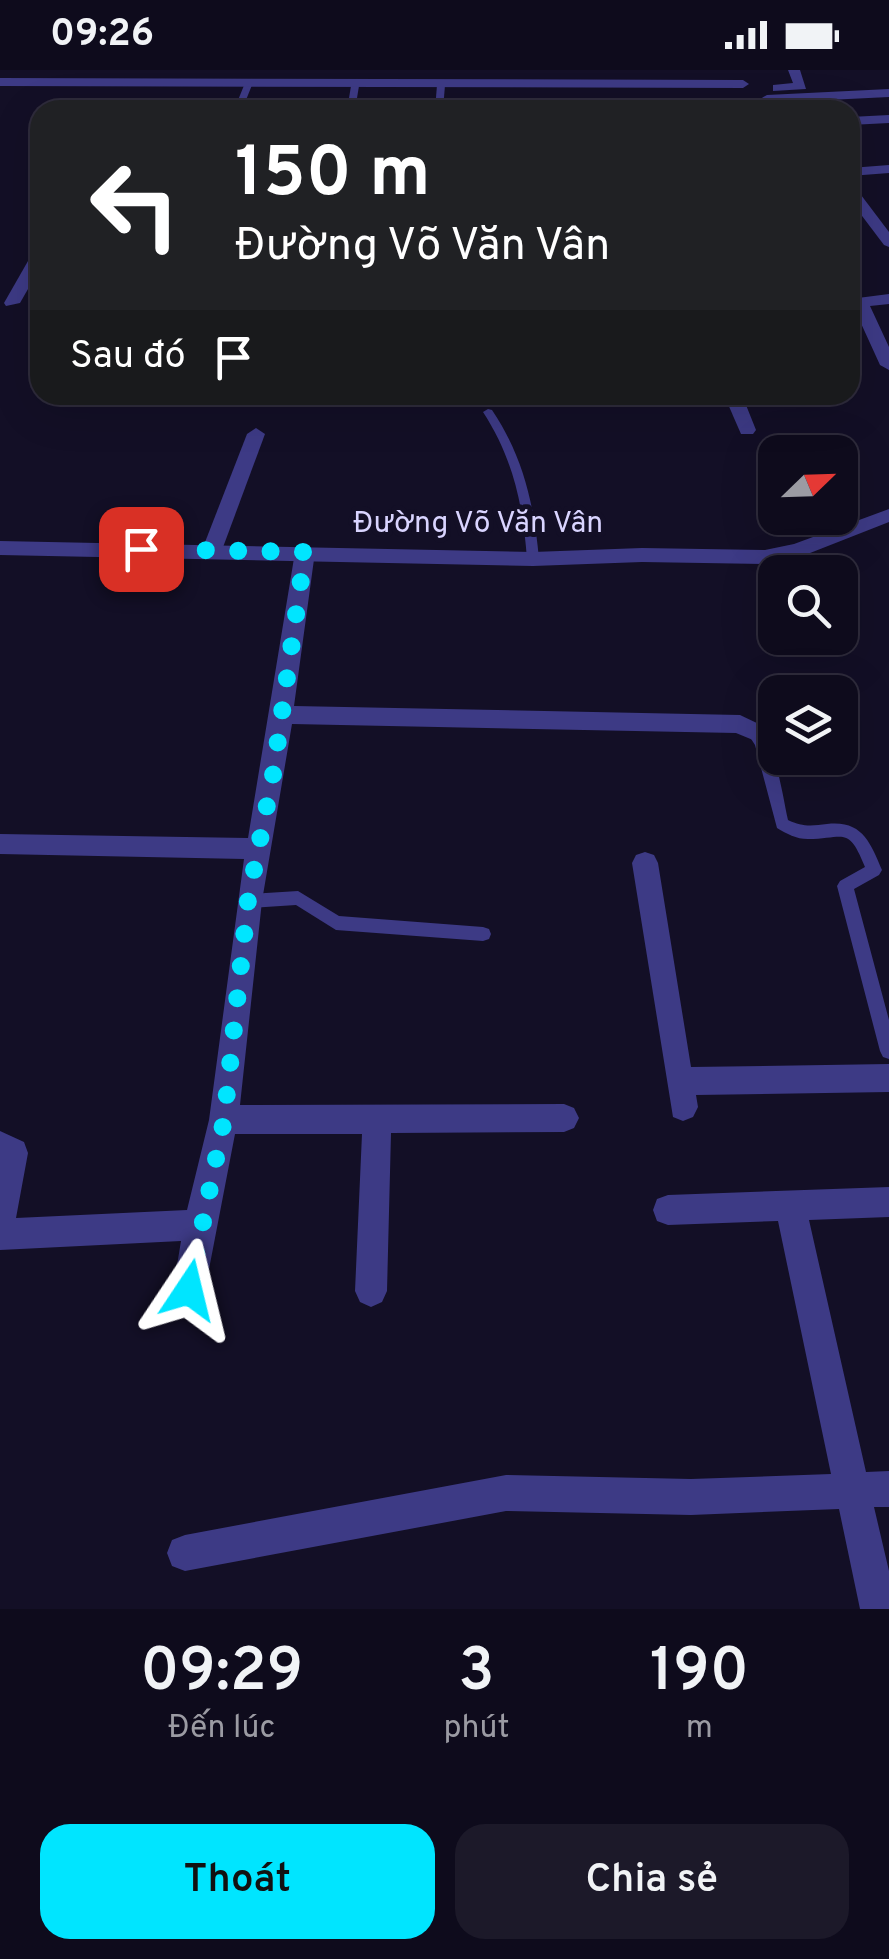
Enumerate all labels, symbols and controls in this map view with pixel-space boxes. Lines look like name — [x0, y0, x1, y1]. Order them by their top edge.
text: 09:26 — [50, 11, 154, 60]
text: 150 m — [235, 132, 430, 221]
icon: left — [70, 140, 200, 270]
text: Đường Võ Văn Vân — [235, 219, 610, 276]
icon: arrive — [206, 330, 261, 385]
text: Sau đó — [70, 333, 186, 382]
north arrow — [758, 435, 858, 535]
map controls — [758, 435, 858, 775]
street label: Đường Võ Văn Vân — [353, 506, 603, 543]
pin — [99, 507, 184, 592]
icon: arrive — [114, 522, 169, 577]
button: search — [758, 555, 858, 655]
button: layers — [758, 675, 858, 775]
position arrow — [137, 1238, 241, 1342]
text: 09:29 — [140, 1636, 303, 1712]
text: 3 — [458, 1636, 495, 1712]
text: 190 — [650, 1636, 749, 1712]
text: Đến lúc — [168, 1709, 275, 1749]
text: phút — [443, 1709, 510, 1749]
text: m — [686, 1709, 713, 1749]
button: Thoát — [40, 1824, 435, 1939]
button: Chia sẻ — [455, 1824, 849, 1939]

